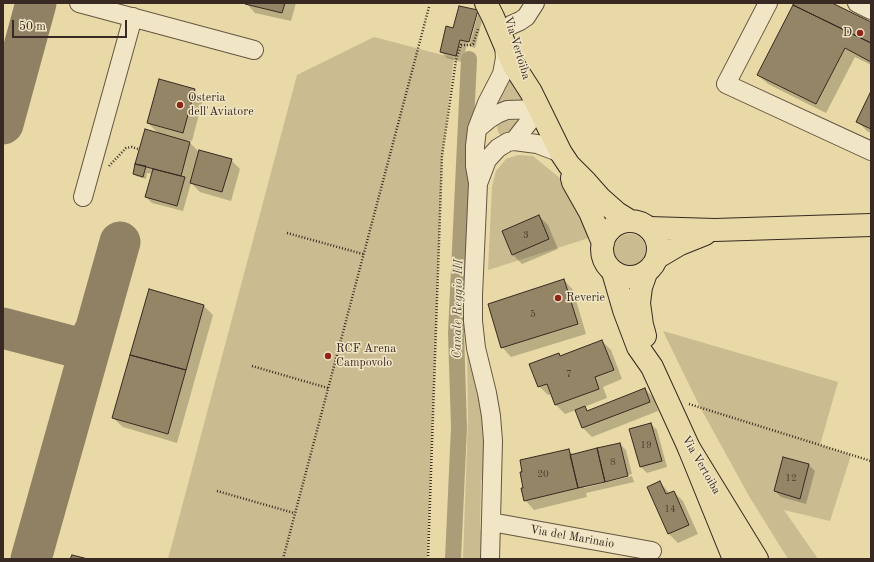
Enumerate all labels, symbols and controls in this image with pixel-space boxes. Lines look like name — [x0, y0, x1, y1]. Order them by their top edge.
scale bar — [14, 12, 129, 38]
street label: Via Vertoiba — [501, 15, 533, 81]
text: 50 m — [19, 21, 46, 33]
place label: D — [843, 26, 852, 40]
marker: D — [855, 28, 865, 38]
place label: Osteria dell'Aviatore — [188, 91, 254, 119]
marker: Osteria dell'Aviatore — [175, 100, 185, 110]
house number: 3 — [523, 229, 529, 241]
water label: Canale Reggio III — [449, 259, 467, 359]
place label: Reverie — [566, 291, 605, 305]
marker: Reverie — [553, 293, 563, 303]
house number: 5 — [530, 308, 536, 320]
place label: RCF Arena Campovolo — [336, 342, 396, 370]
marker: RCF Arena Campovolo — [323, 351, 333, 361]
house number: 7 — [566, 368, 572, 380]
street label: Via Vertoiba — [678, 433, 724, 497]
house number: 19 — [640, 439, 652, 451]
house number: 8 — [610, 456, 616, 468]
house number: 20 — [537, 468, 549, 480]
house number: 12 — [785, 472, 797, 484]
house number: 14 — [664, 503, 676, 515]
street label: Via del Marinaio — [529, 522, 615, 552]

